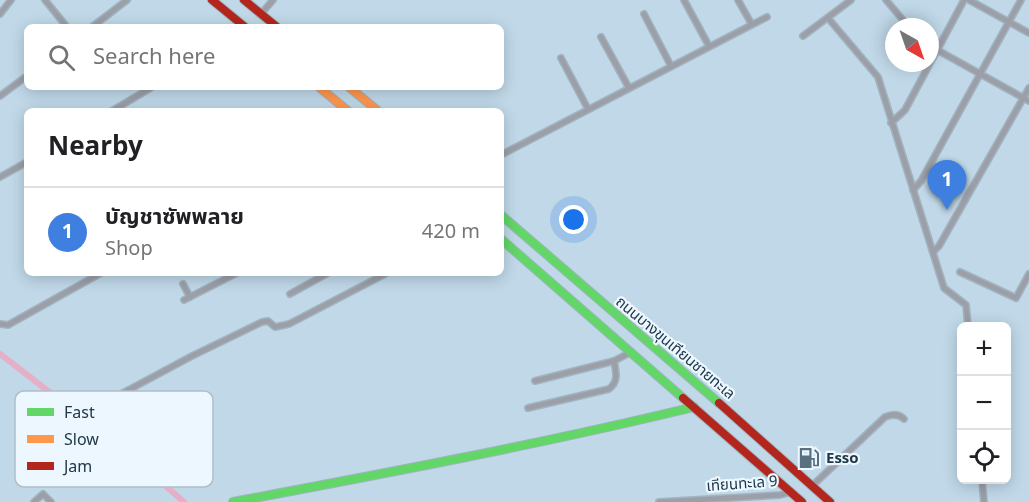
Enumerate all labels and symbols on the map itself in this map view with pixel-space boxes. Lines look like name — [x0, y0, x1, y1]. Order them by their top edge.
north arrow — [885, 18, 939, 72]
pin: 1 — [928, 160, 966, 210]
your location — [559, 205, 588, 234]
street label: ถนนบางขุนเทียนชายทะเล — [610, 291, 740, 405]
legend — [15, 391, 213, 487]
text: Fast — [64, 401, 95, 425]
text: Slow — [64, 428, 99, 452]
fuel station icon: Esso — [797, 446, 821, 470]
place label: Esso — [826, 447, 859, 470]
text: Jam — [62, 455, 92, 479]
street label: เทียนทะเล 9 — [706, 470, 778, 498]

